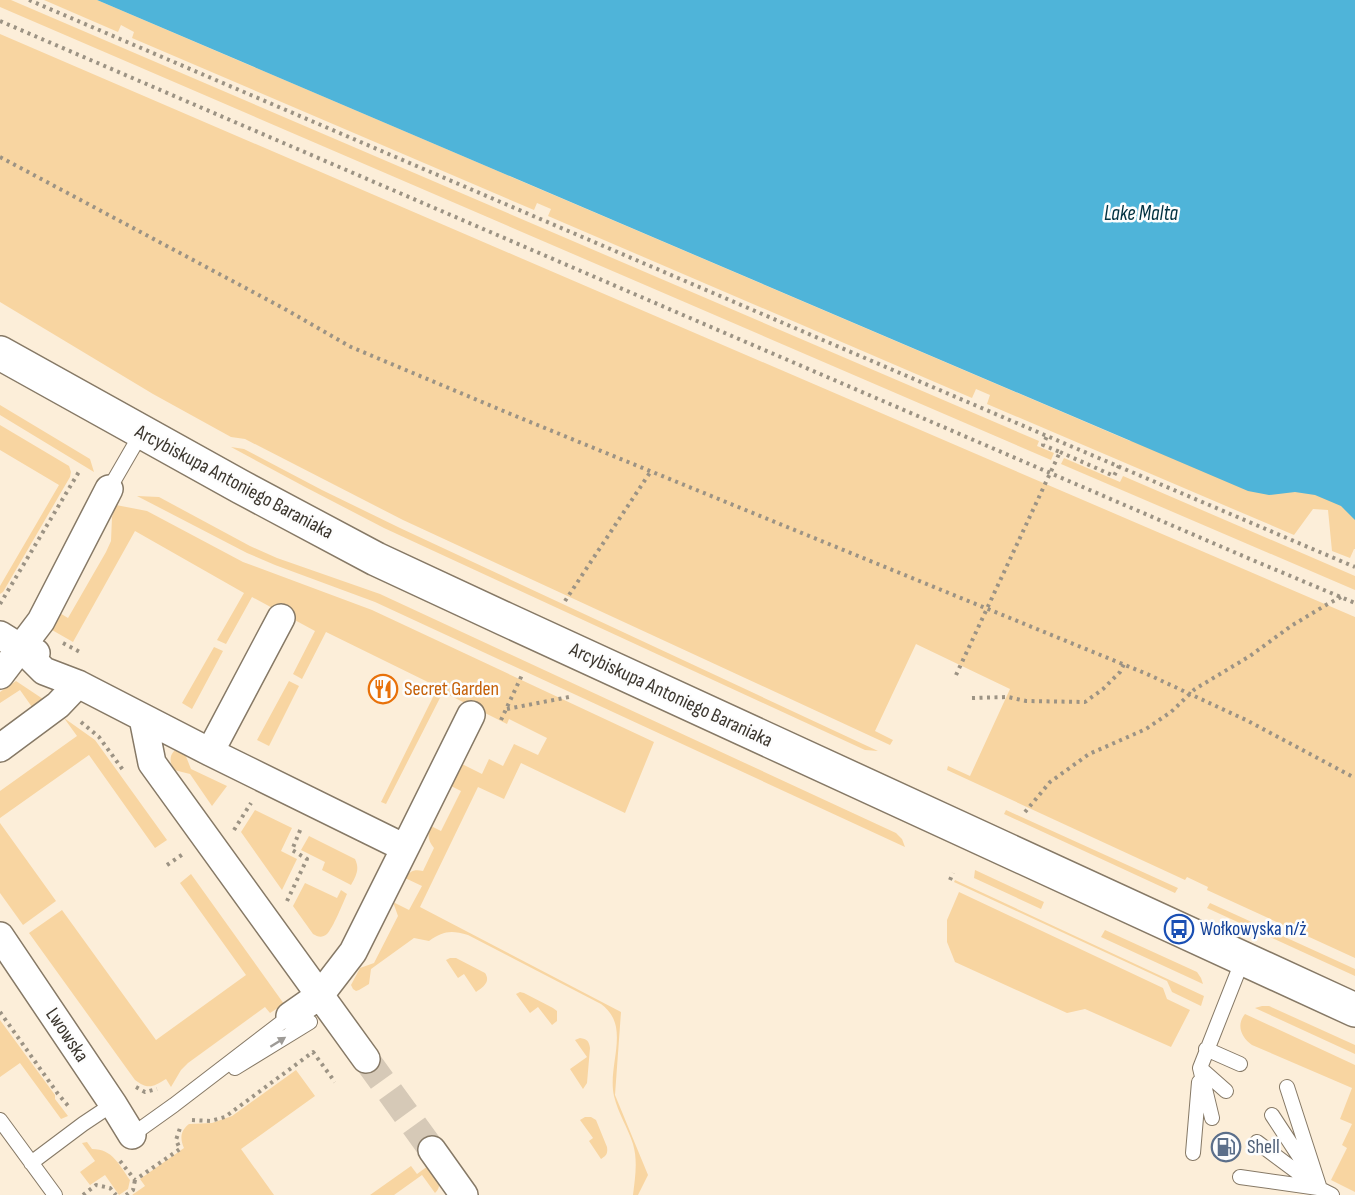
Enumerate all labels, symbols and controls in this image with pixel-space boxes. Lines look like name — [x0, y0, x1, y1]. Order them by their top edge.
water label: Lake Malta — [1104, 201, 1179, 226]
street label: Arcybiskupa Antoniego Baraniaka — [130, 419, 337, 544]
street label: Arcybiskupa Antoniego Baraniaka — [565, 637, 776, 753]
restaurant icon: Secret Garden — [367, 673, 399, 705]
place label: Secret Garden — [404, 677, 499, 701]
bus stop icon: Wołkowyska n/ż — [1163, 913, 1195, 945]
place label: Wołkowyska n/ż — [1200, 917, 1306, 941]
street label: Lwowska — [40, 1003, 94, 1067]
one-way arrow — [270, 1036, 286, 1047]
fuel station icon: Shell — [1210, 1131, 1242, 1163]
place label: Shell — [1247, 1135, 1280, 1159]

